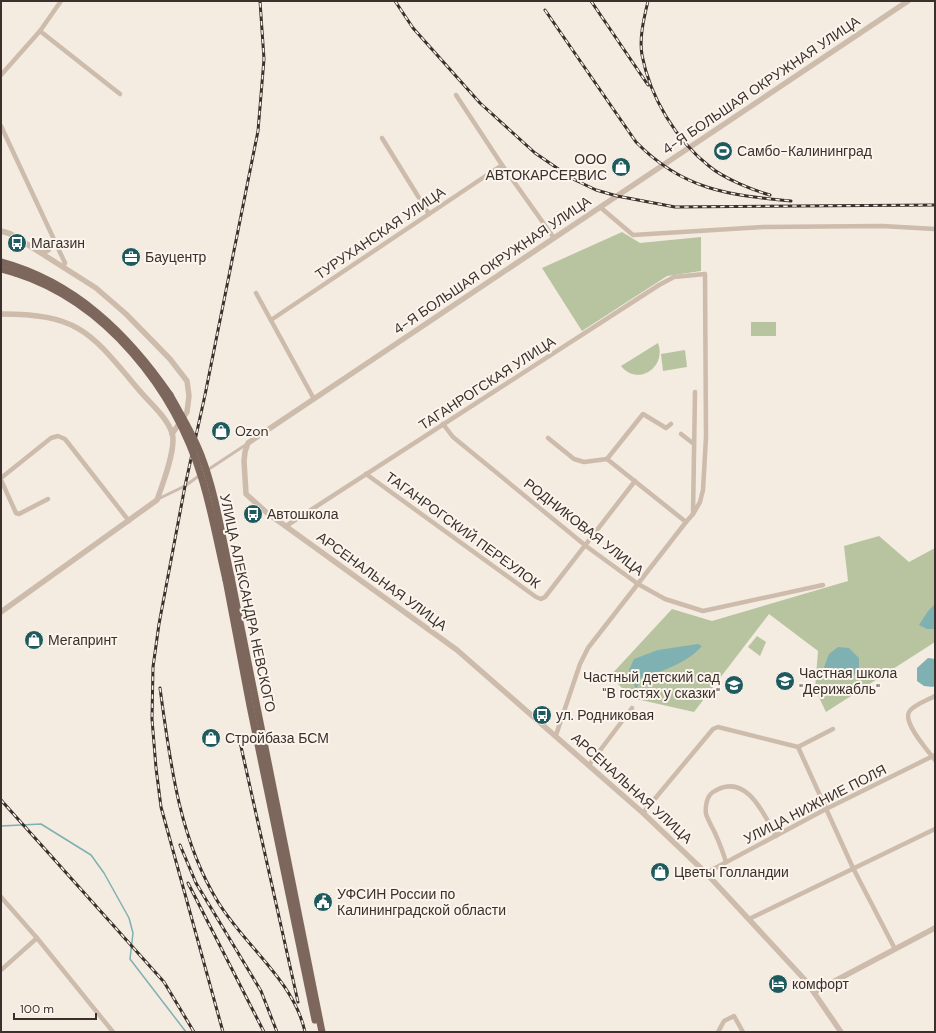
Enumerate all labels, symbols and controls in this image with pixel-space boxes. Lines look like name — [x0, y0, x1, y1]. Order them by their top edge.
street label: 4-Я БОЛЬШАЯ ОКРУЖНАЯ УЛИЦА — [659, 12, 864, 158]
sports icon: Самбо-Калининград — [712, 140, 734, 162]
place label: Самбо-Калининград — [737, 142, 872, 160]
place label: ООО АВТОКАРСЕРВИС — [485, 150, 607, 184]
shop icon: ООО АВТОКАРСЕРВИС — [610, 156, 632, 178]
street label: ТУРУХАНСКАЯ УЛИЦА — [312, 182, 449, 283]
street label: 4-Я БОЛЬШАЯ ОКРУЖНАЯ УЛИЦА — [390, 192, 595, 338]
bus stop icon: Магазин — [6, 232, 28, 254]
place label: Магазин — [31, 234, 85, 252]
office icon: Бауцентр — [120, 246, 142, 268]
place label: Бауцентр — [145, 248, 207, 266]
street label: ТАГАНРОГСКАЯ УЛИЦА — [415, 332, 559, 434]
shop icon: Ozon — [210, 420, 232, 442]
place label: Ozon — [235, 422, 269, 440]
street label: ТАГАНРОГСКИЙ ПЕРЕУЛОК — [382, 468, 545, 593]
street label: РОДНИКОВАЯ УЛИЦА — [520, 474, 648, 580]
street label: УЛИЦА АЛЕКСАНДРА НЕВСКОГО — [216, 492, 280, 714]
bus stop icon: Автошкола — [242, 503, 264, 525]
place label: Автошкола — [267, 505, 339, 523]
street label: АРСЕНАЛЬНАЯ УЛИЦА — [313, 528, 451, 635]
shop icon: Мегапринт — [23, 629, 45, 651]
place label: Мегапринт — [48, 631, 118, 649]
place label: Частная школа "Дерижабль" — [799, 664, 898, 698]
place label: Частный детский сад "В гостях у сказки" — [583, 668, 720, 702]
school or university icon: Частная школа "Дерижабль" — [774, 670, 796, 692]
school or university icon: Частный детский сад "В гостях у сказки" — [723, 674, 745, 696]
bus stop icon: ул. Родниковая — [531, 704, 553, 726]
place label: ул. Родниковая — [556, 706, 654, 724]
shop icon: Стройбаза БСМ — [200, 727, 222, 749]
place label: Стройбаза БСМ — [225, 729, 329, 747]
street label: АРСЕНАЛЬНАЯ УЛИЦА — [568, 729, 697, 848]
street label: УЛИЦА НИЖНИЕ ПОЛЯ — [741, 760, 889, 848]
shop icon: Цветы Голландии — [649, 861, 671, 883]
place label: Цветы Голландии — [674, 863, 789, 881]
place label: УФСИН России по Калининградской области — [337, 885, 506, 919]
public building icon: УФСИН России по Калининградской области — [312, 891, 334, 913]
hotel icon: комфорт — [767, 973, 789, 995]
place label: комфорт — [792, 975, 849, 993]
scale bar — [14, 995, 96, 1021]
text: 100 m — [20, 1001, 54, 1017]

